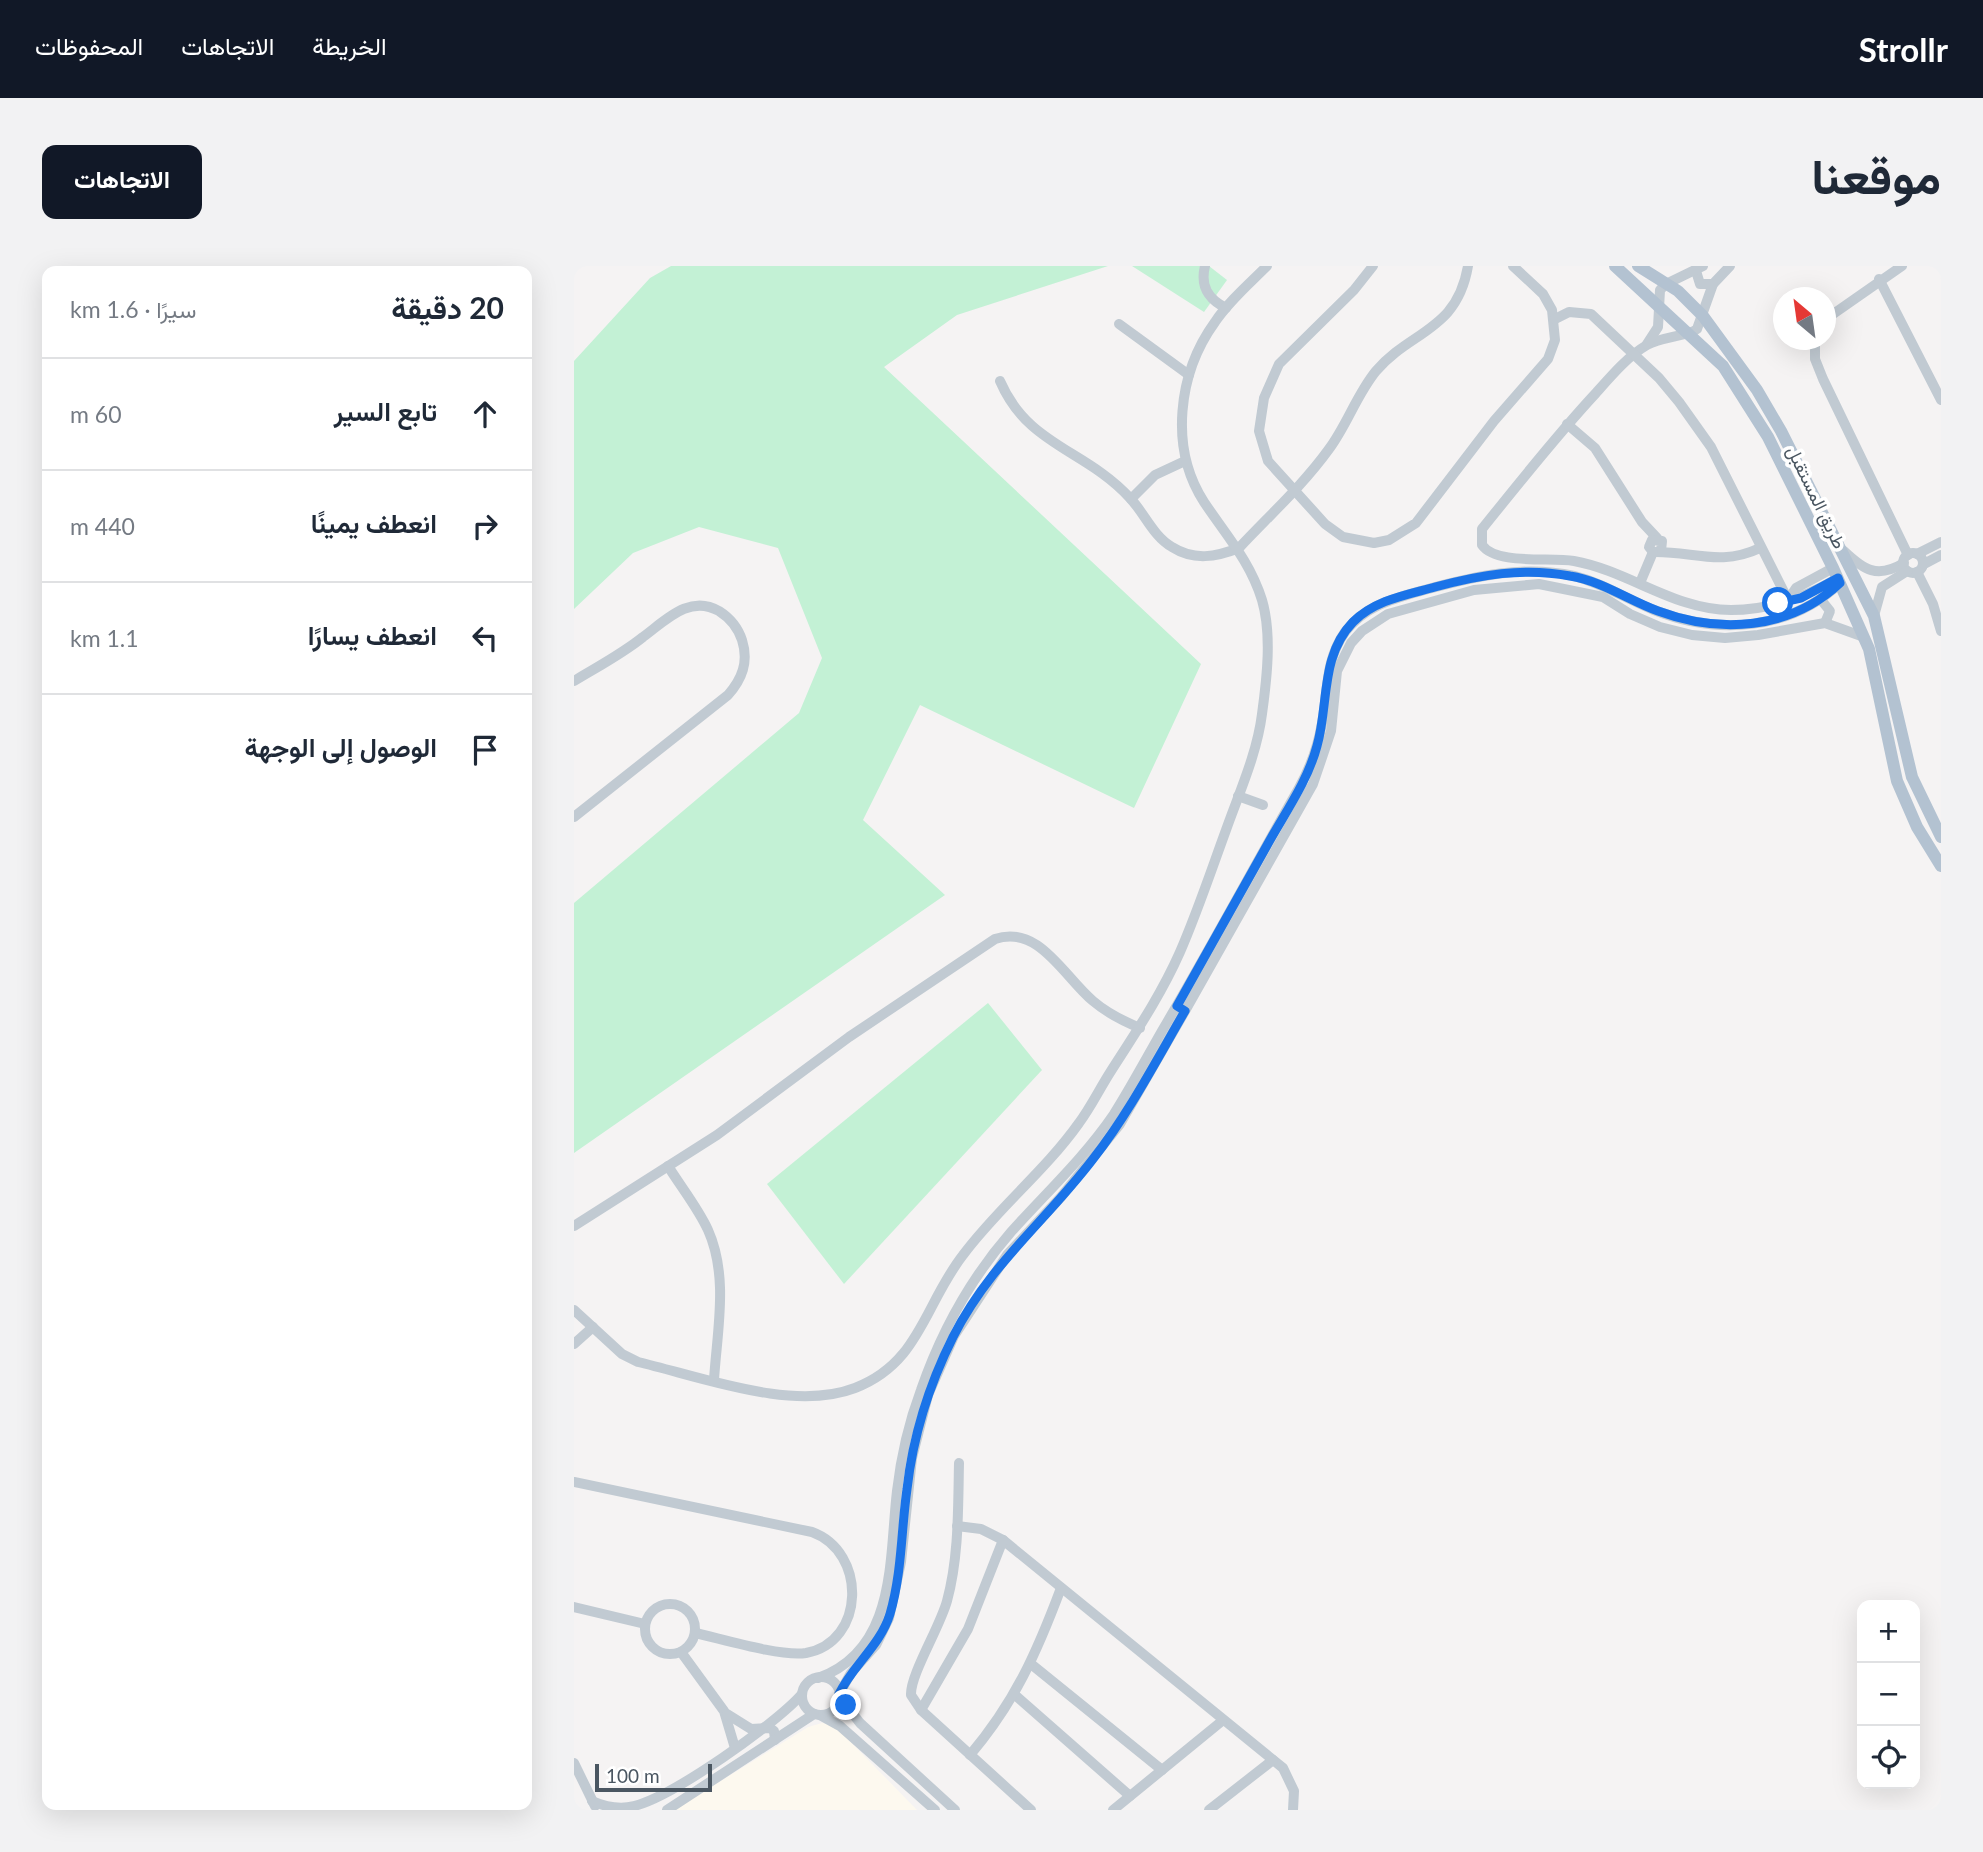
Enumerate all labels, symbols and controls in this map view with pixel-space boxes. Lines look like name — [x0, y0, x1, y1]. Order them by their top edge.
text: Strollr — [1859, 29, 1948, 69]
text: المحفوظات — [35, 31, 143, 60]
text: الاتجاهات — [181, 31, 274, 60]
text: الخريطة — [312, 31, 387, 60]
button: الاتجاهات — [42, 145, 202, 219]
text: موقعنا — [1811, 146, 1941, 204]
north arrow — [1773, 287, 1836, 350]
text: 20 دقيقة — [391, 289, 504, 325]
text: سيرًا · 1.6 km — [70, 295, 196, 323]
text: تابع السير — [334, 395, 437, 427]
icon: ahead — [466, 395, 504, 433]
text: 60 m — [70, 400, 122, 428]
street label: طريق المستقبل — [1782, 442, 1851, 553]
text: انعطف يمينًا — [311, 507, 437, 539]
icon: right — [466, 507, 504, 545]
text: 440 m — [70, 512, 135, 540]
route start — [1762, 587, 1793, 618]
text: انعطف يسارًا — [308, 619, 437, 651]
icon: left — [466, 619, 504, 657]
text: 1.1 km — [70, 624, 139, 652]
text: الوصول إلى الوجهة — [245, 731, 437, 763]
icon: arrive — [466, 731, 504, 769]
map controls — [1857, 1600, 1920, 1789]
button: + — [1857, 1600, 1920, 1663]
button: − — [1857, 1663, 1920, 1726]
route end — [830, 1689, 861, 1720]
button: locate — [1857, 1726, 1920, 1789]
scale bar — [595, 1761, 712, 1793]
text: 100 m — [606, 1764, 660, 1787]

